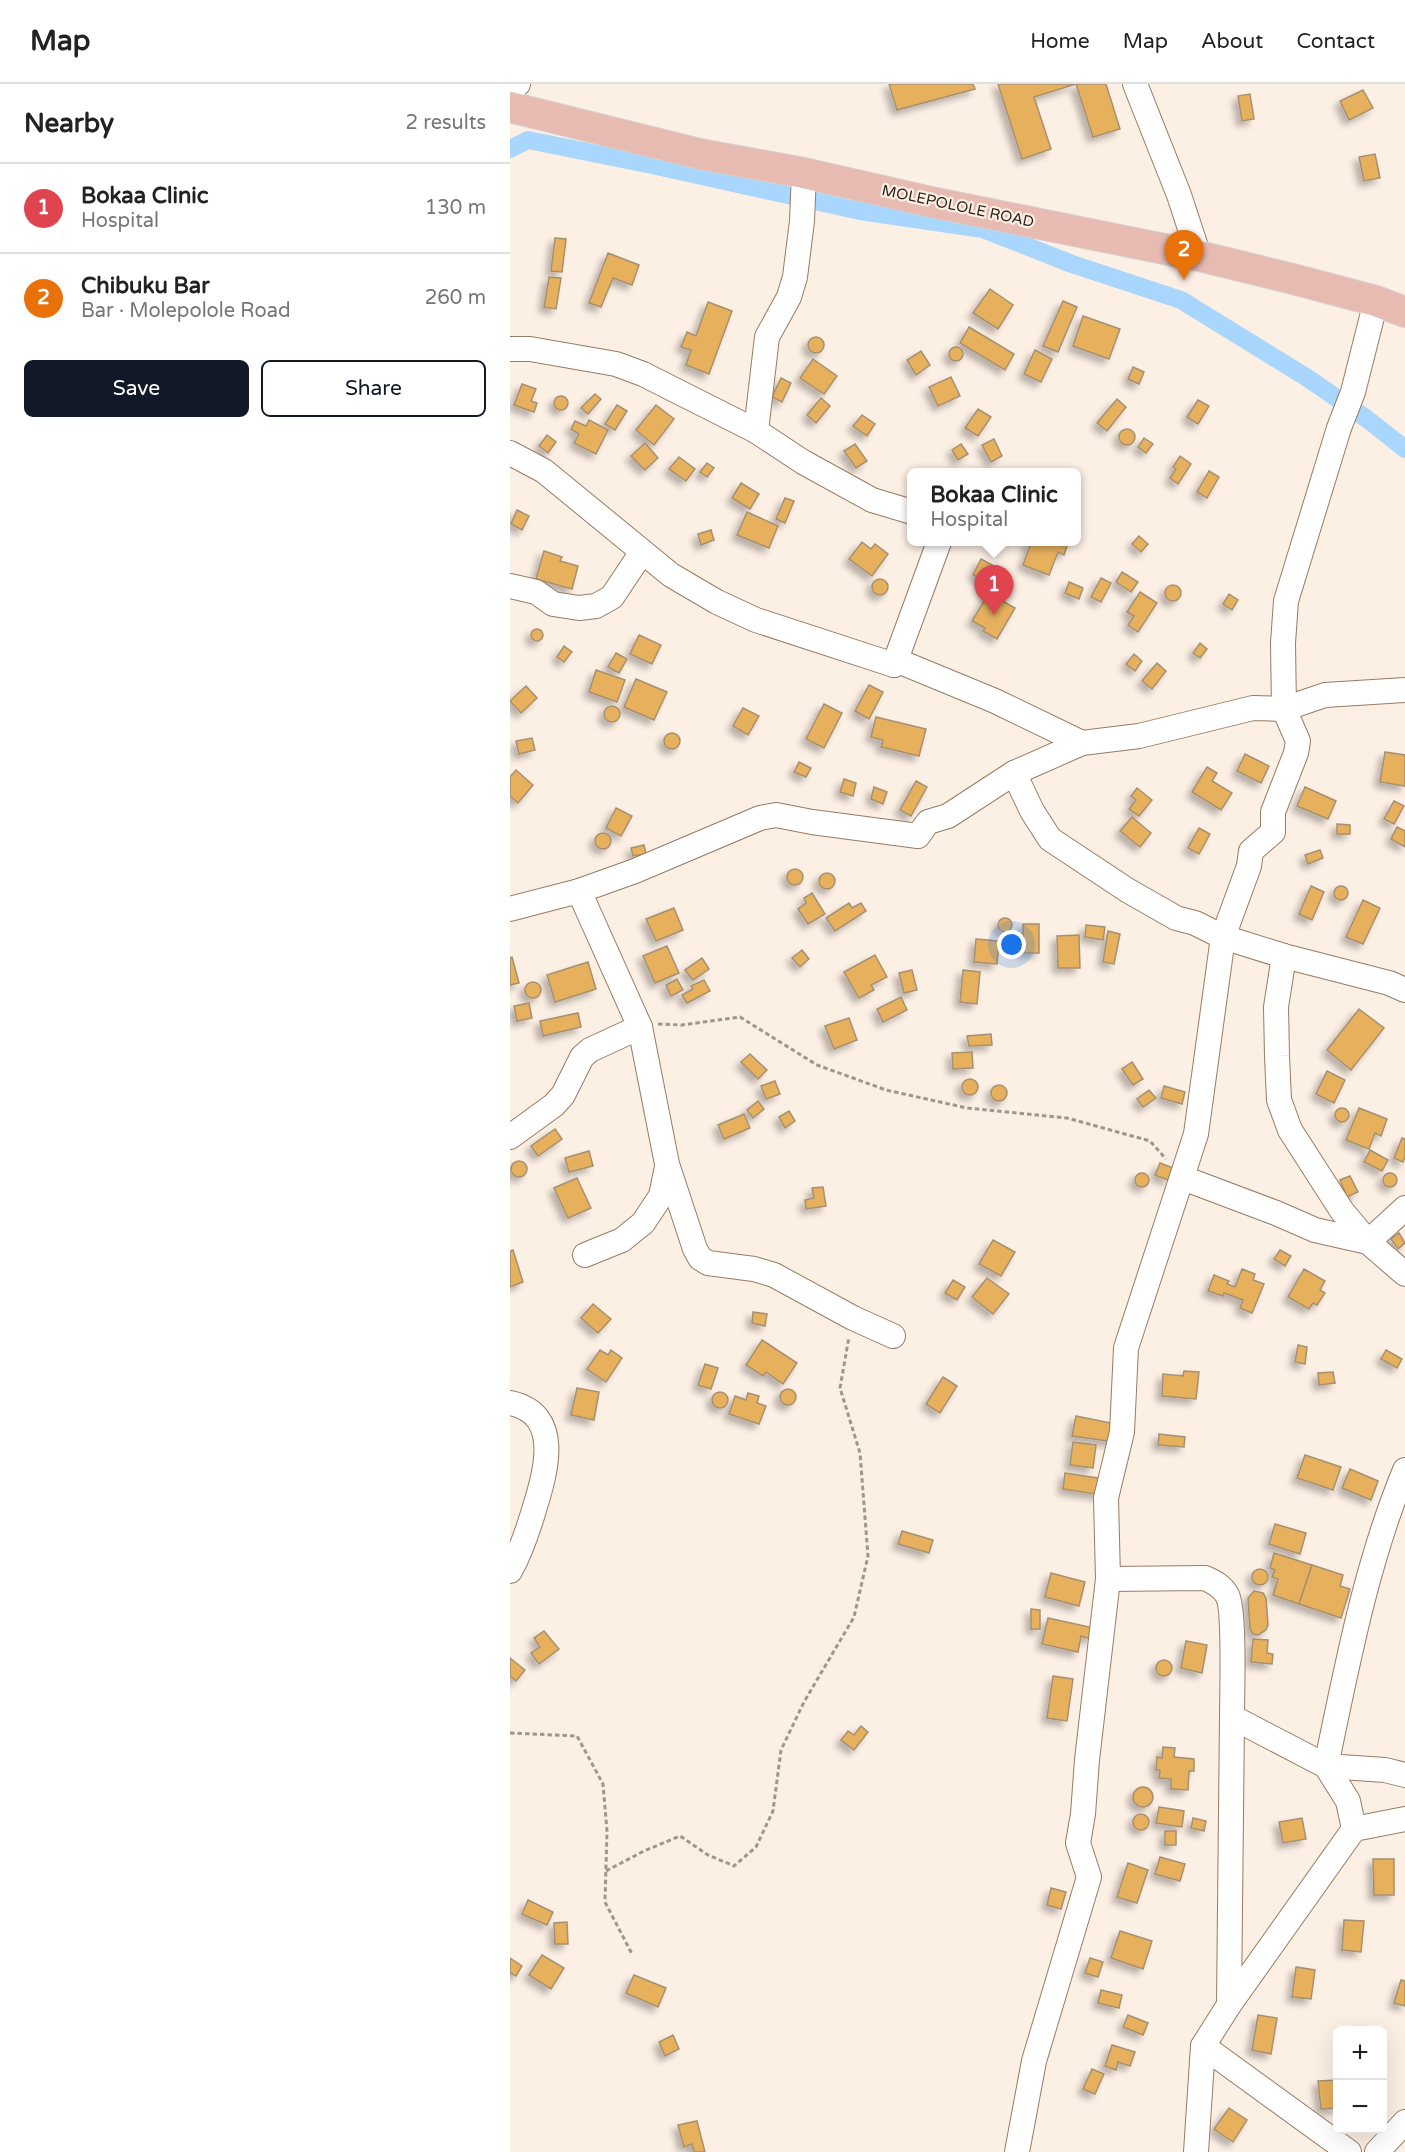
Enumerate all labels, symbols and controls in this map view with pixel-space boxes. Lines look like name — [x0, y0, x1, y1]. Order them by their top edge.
text: Map — [30, 24, 90, 58]
text: Home — [1030, 29, 1090, 54]
text: Map — [1123, 29, 1168, 54]
text: About — [1201, 29, 1263, 54]
text: Contact — [1296, 29, 1375, 54]
text: Nearby — [24, 108, 114, 139]
text: 2 results — [406, 111, 486, 135]
street label: MOLEPOLOLE ROAD — [880, 181, 1036, 231]
text: Bokaa Clinic — [81, 183, 209, 209]
text: 1 — [37, 196, 50, 220]
text: 130 m — [425, 196, 486, 220]
text: Hospital — [81, 209, 159, 233]
pin: 2 — [1164, 230, 1204, 280]
text: Chibuku Bar — [81, 273, 210, 299]
text: 2 — [37, 286, 50, 310]
text: 260 m — [425, 286, 486, 310]
text: Bar · Molepolole Road — [81, 299, 291, 323]
button: Save — [24, 360, 249, 417]
button: Share — [261, 360, 486, 417]
popup — [907, 468, 1081, 546]
text: Bokaa Clinic — [930, 482, 1058, 508]
text: Hospital — [930, 508, 1008, 532]
pin: 1 — [974, 566, 1014, 615]
your location — [997, 930, 1026, 959]
map controls — [1333, 2026, 1387, 2134]
button: + — [1333, 2026, 1387, 2080]
button: − — [1333, 2080, 1387, 2134]

